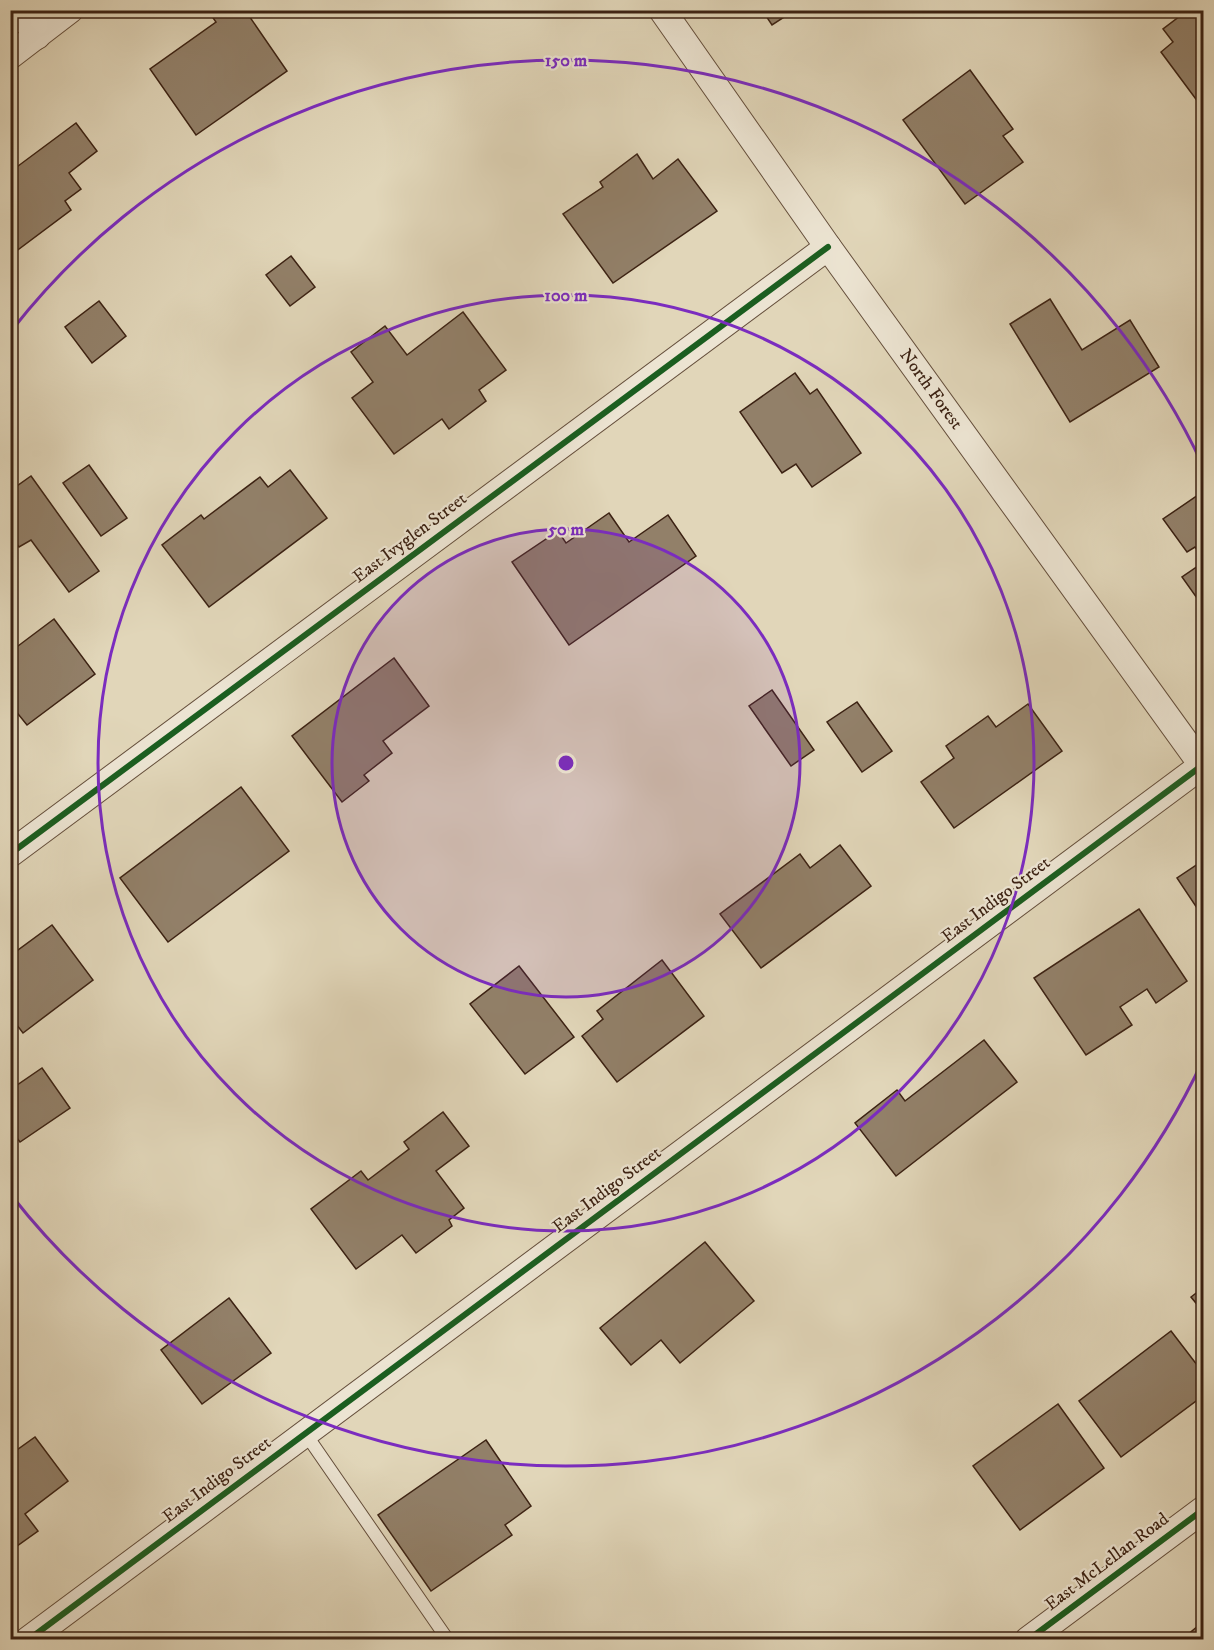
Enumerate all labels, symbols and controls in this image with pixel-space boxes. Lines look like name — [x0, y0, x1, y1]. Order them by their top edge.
text: 150 m — [545, 50, 588, 72]
text: 100 m — [544, 285, 588, 307]
street label: North Forest — [894, 345, 967, 434]
street label: East Ivyglen Street — [349, 488, 472, 588]
text: 50 m — [547, 519, 584, 541]
centre of rings — [556, 753, 576, 773]
street label: East Indigo Street — [937, 852, 1055, 948]
street label: East Indigo Street — [548, 1142, 666, 1238]
street label: East Indigo Street — [158, 1432, 276, 1528]
street label: East McLellan Road — [1041, 1508, 1173, 1616]

